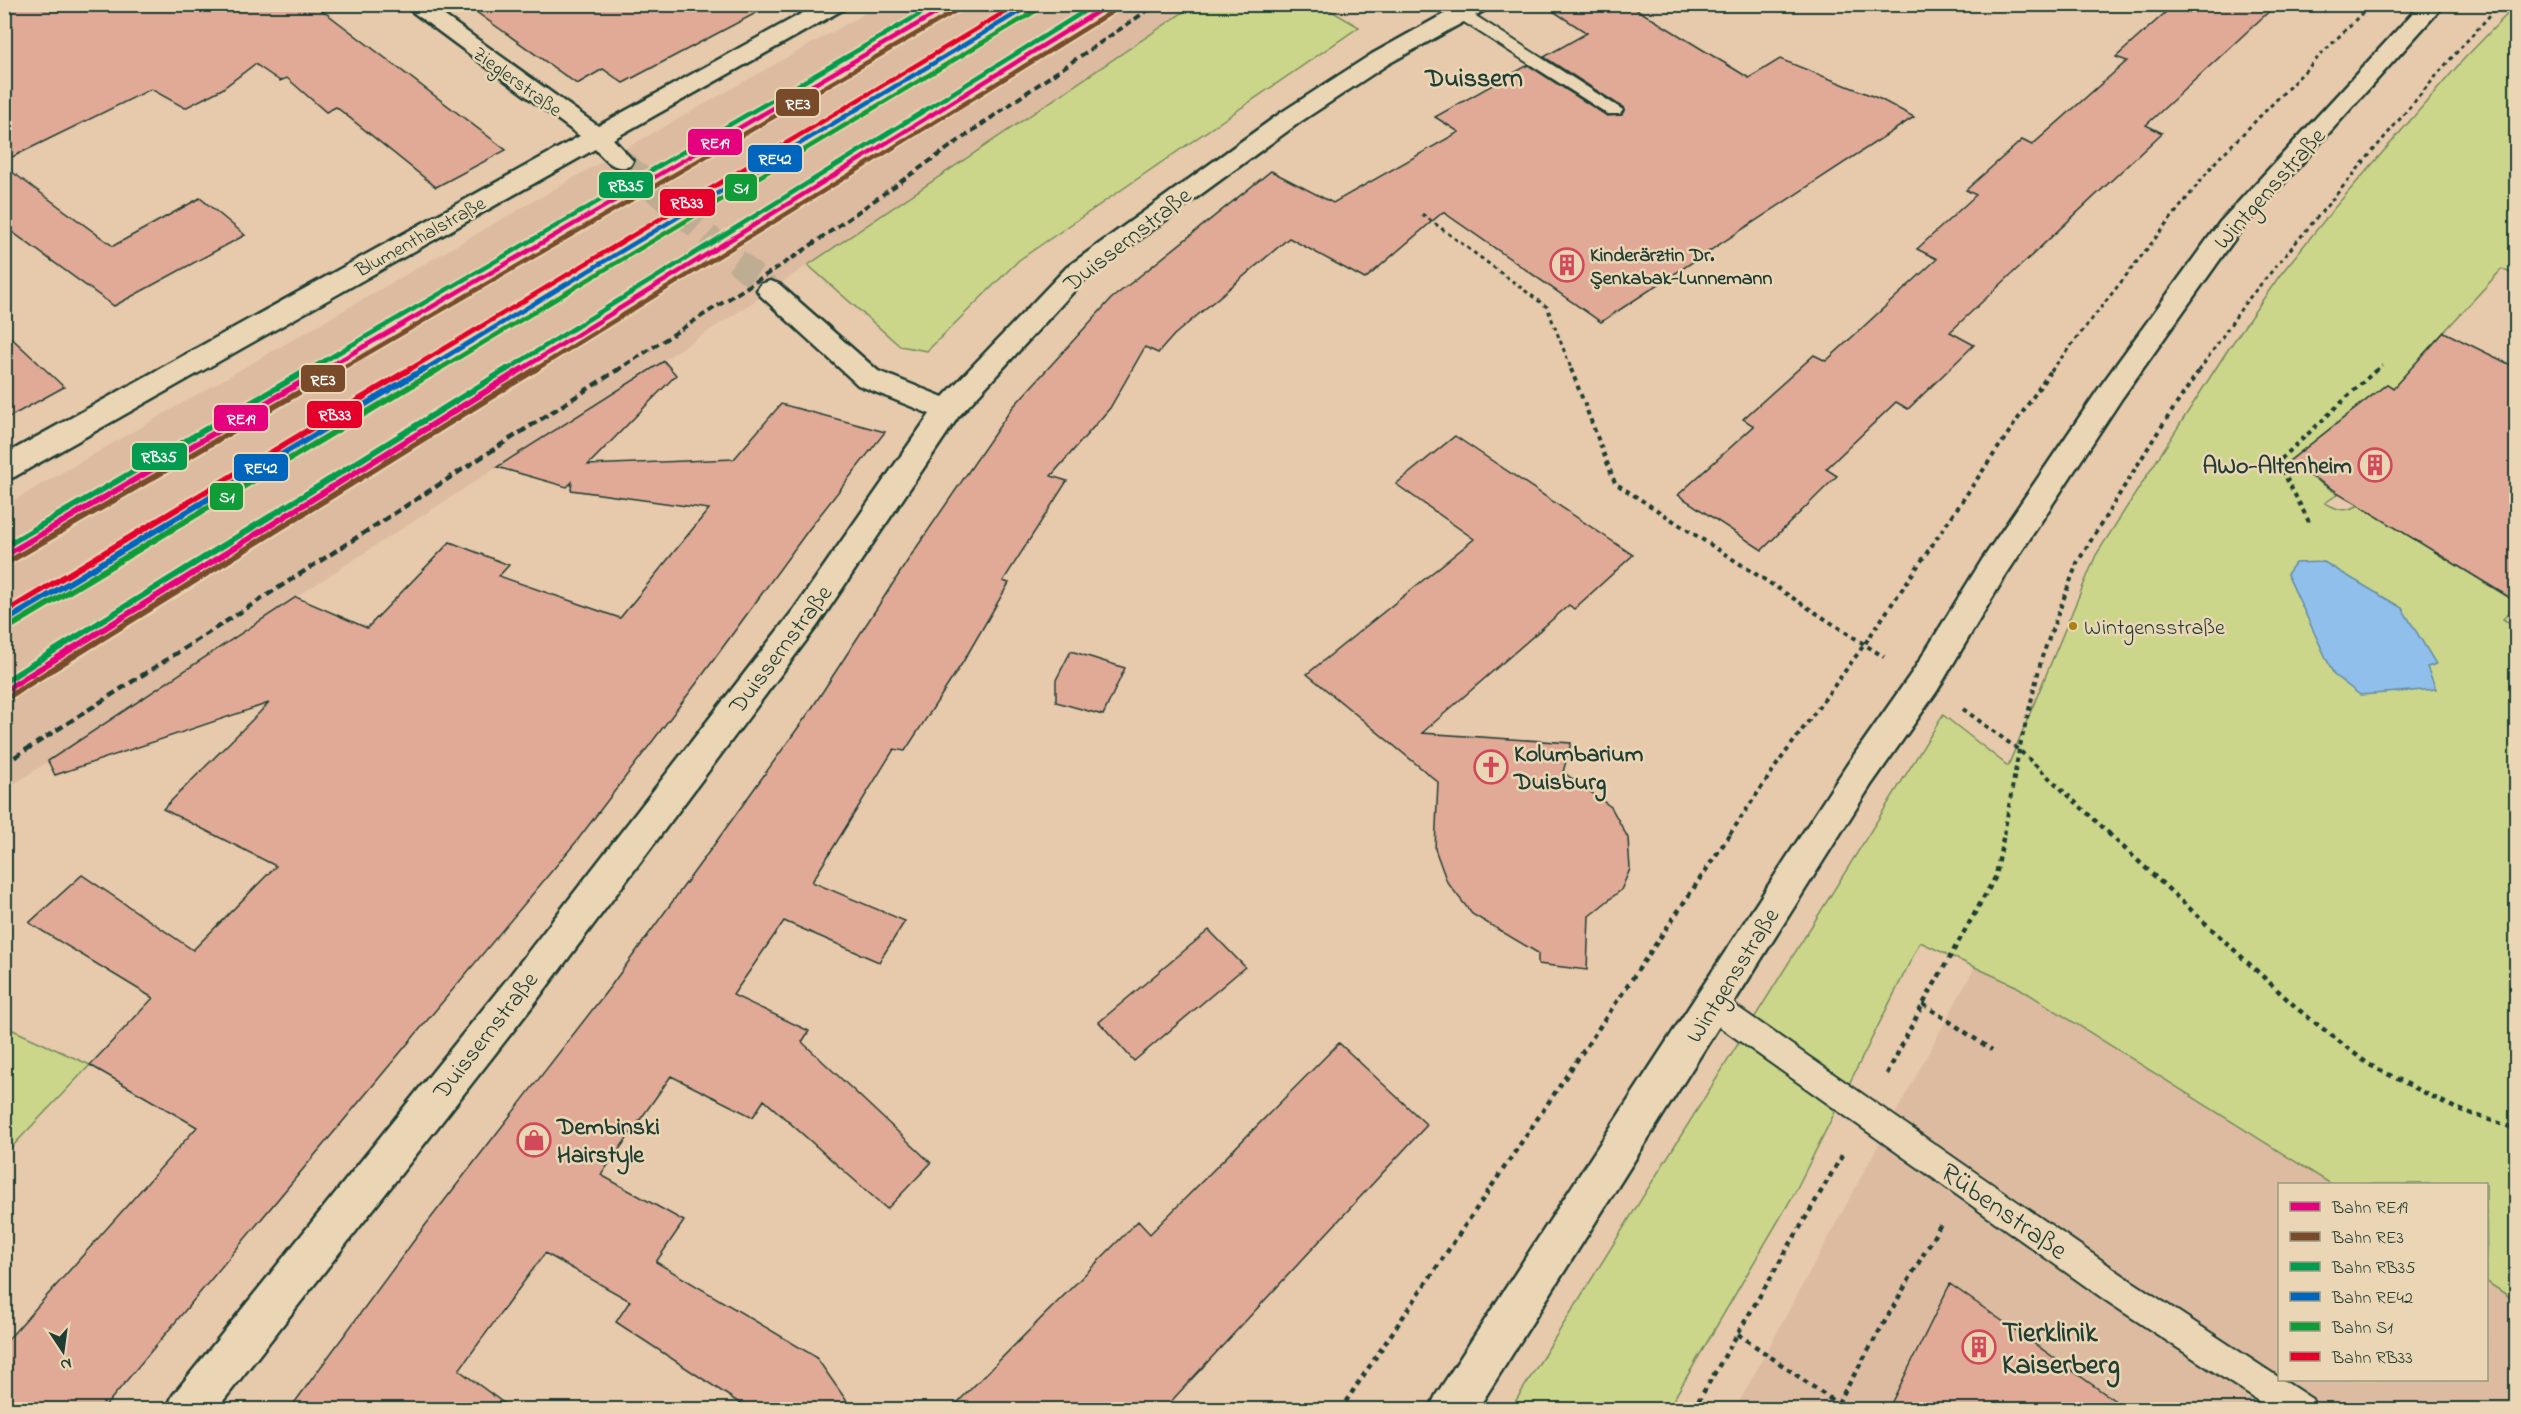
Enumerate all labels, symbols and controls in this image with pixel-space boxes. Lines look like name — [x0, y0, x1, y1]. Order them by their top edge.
street label: Zieglerstraße — [465, 41, 567, 126]
district label: Duissern — [1424, 61, 1523, 99]
line badge: RE3 — [775, 88, 820, 117]
text: RE3 — [784, 93, 811, 117]
street label: Wintgensstraße — [2206, 121, 2335, 258]
line badge: RE19 — [687, 128, 743, 156]
text: RE19 — [700, 132, 729, 156]
line badge: RE42 — [747, 144, 803, 173]
text: RE42 — [757, 148, 792, 172]
line badge: RB35 — [598, 171, 654, 199]
line badge: S1 — [724, 173, 758, 202]
text: RB35 — [607, 175, 645, 199]
text: S1 — [733, 177, 750, 201]
street label: Duissernstraße — [1056, 180, 1200, 303]
line badge: RB33 — [659, 188, 716, 217]
street label: Blumenthalstraße — [350, 190, 492, 287]
text: RB33 — [670, 192, 704, 216]
place label: Kinderärztin Dr. Şenkabak-Lunnemann — [1590, 242, 1772, 294]
building icon: Kinderärztin Dr. Şenkabak-Lunnemann — [1549, 247, 1585, 283]
line badge: RE3 — [300, 364, 346, 393]
text: RE3 — [309, 369, 336, 393]
line badge: RB33 — [306, 400, 363, 429]
line badge: RE19 — [213, 404, 269, 432]
text: RB33 — [318, 404, 352, 428]
text: RE19 — [226, 408, 255, 432]
line badge: RB35 — [131, 442, 188, 471]
text: RB35 — [140, 446, 178, 470]
building icon: AWo-Altenheim — [2357, 447, 2393, 483]
place label: AWo-Altenheim — [2203, 450, 2352, 485]
line badge: RE42 — [233, 453, 289, 482]
text: RE42 — [243, 457, 278, 481]
line badge: S1 — [209, 482, 244, 511]
text: S1 — [219, 486, 236, 510]
street label: Duissernstraße — [721, 578, 842, 723]
place label: Wintgensstraße — [2084, 613, 2225, 646]
marker: Wintgensstraße — [2067, 620, 2079, 632]
place label: Kolumbarium Duisburg — [1513, 738, 1644, 802]
church icon: Kolumbarium Duisburg — [1473, 749, 1509, 785]
street label: Wintgensstraße — [1679, 902, 1790, 1051]
street label: Duissernstraße — [425, 965, 548, 1109]
place label: Dembinski Hairstyle — [556, 1111, 660, 1175]
shop icon: Dembinski Hairstyle — [516, 1122, 552, 1158]
street label: Rübenstraße — [1931, 1154, 2075, 1272]
legend — [2278, 1183, 2488, 1381]
text: Bahn RE19 — [2331, 1196, 2408, 1222]
text: Bahn RE3 — [2331, 1226, 2404, 1252]
text: Bahn RB35 — [2331, 1256, 2416, 1282]
text: Bahn RE42 — [2331, 1286, 2413, 1312]
place label: Tierklinik Kaiserberg — [2002, 1314, 2120, 1388]
text: Bahn S1 — [2331, 1316, 2393, 1342]
north arrow — [33, 1321, 93, 1381]
building icon: Tierklinik Kaiserberg — [1961, 1329, 1997, 1365]
text: Bahn RB33 — [2331, 1346, 2413, 1372]
text: N — [58, 1351, 74, 1377]

